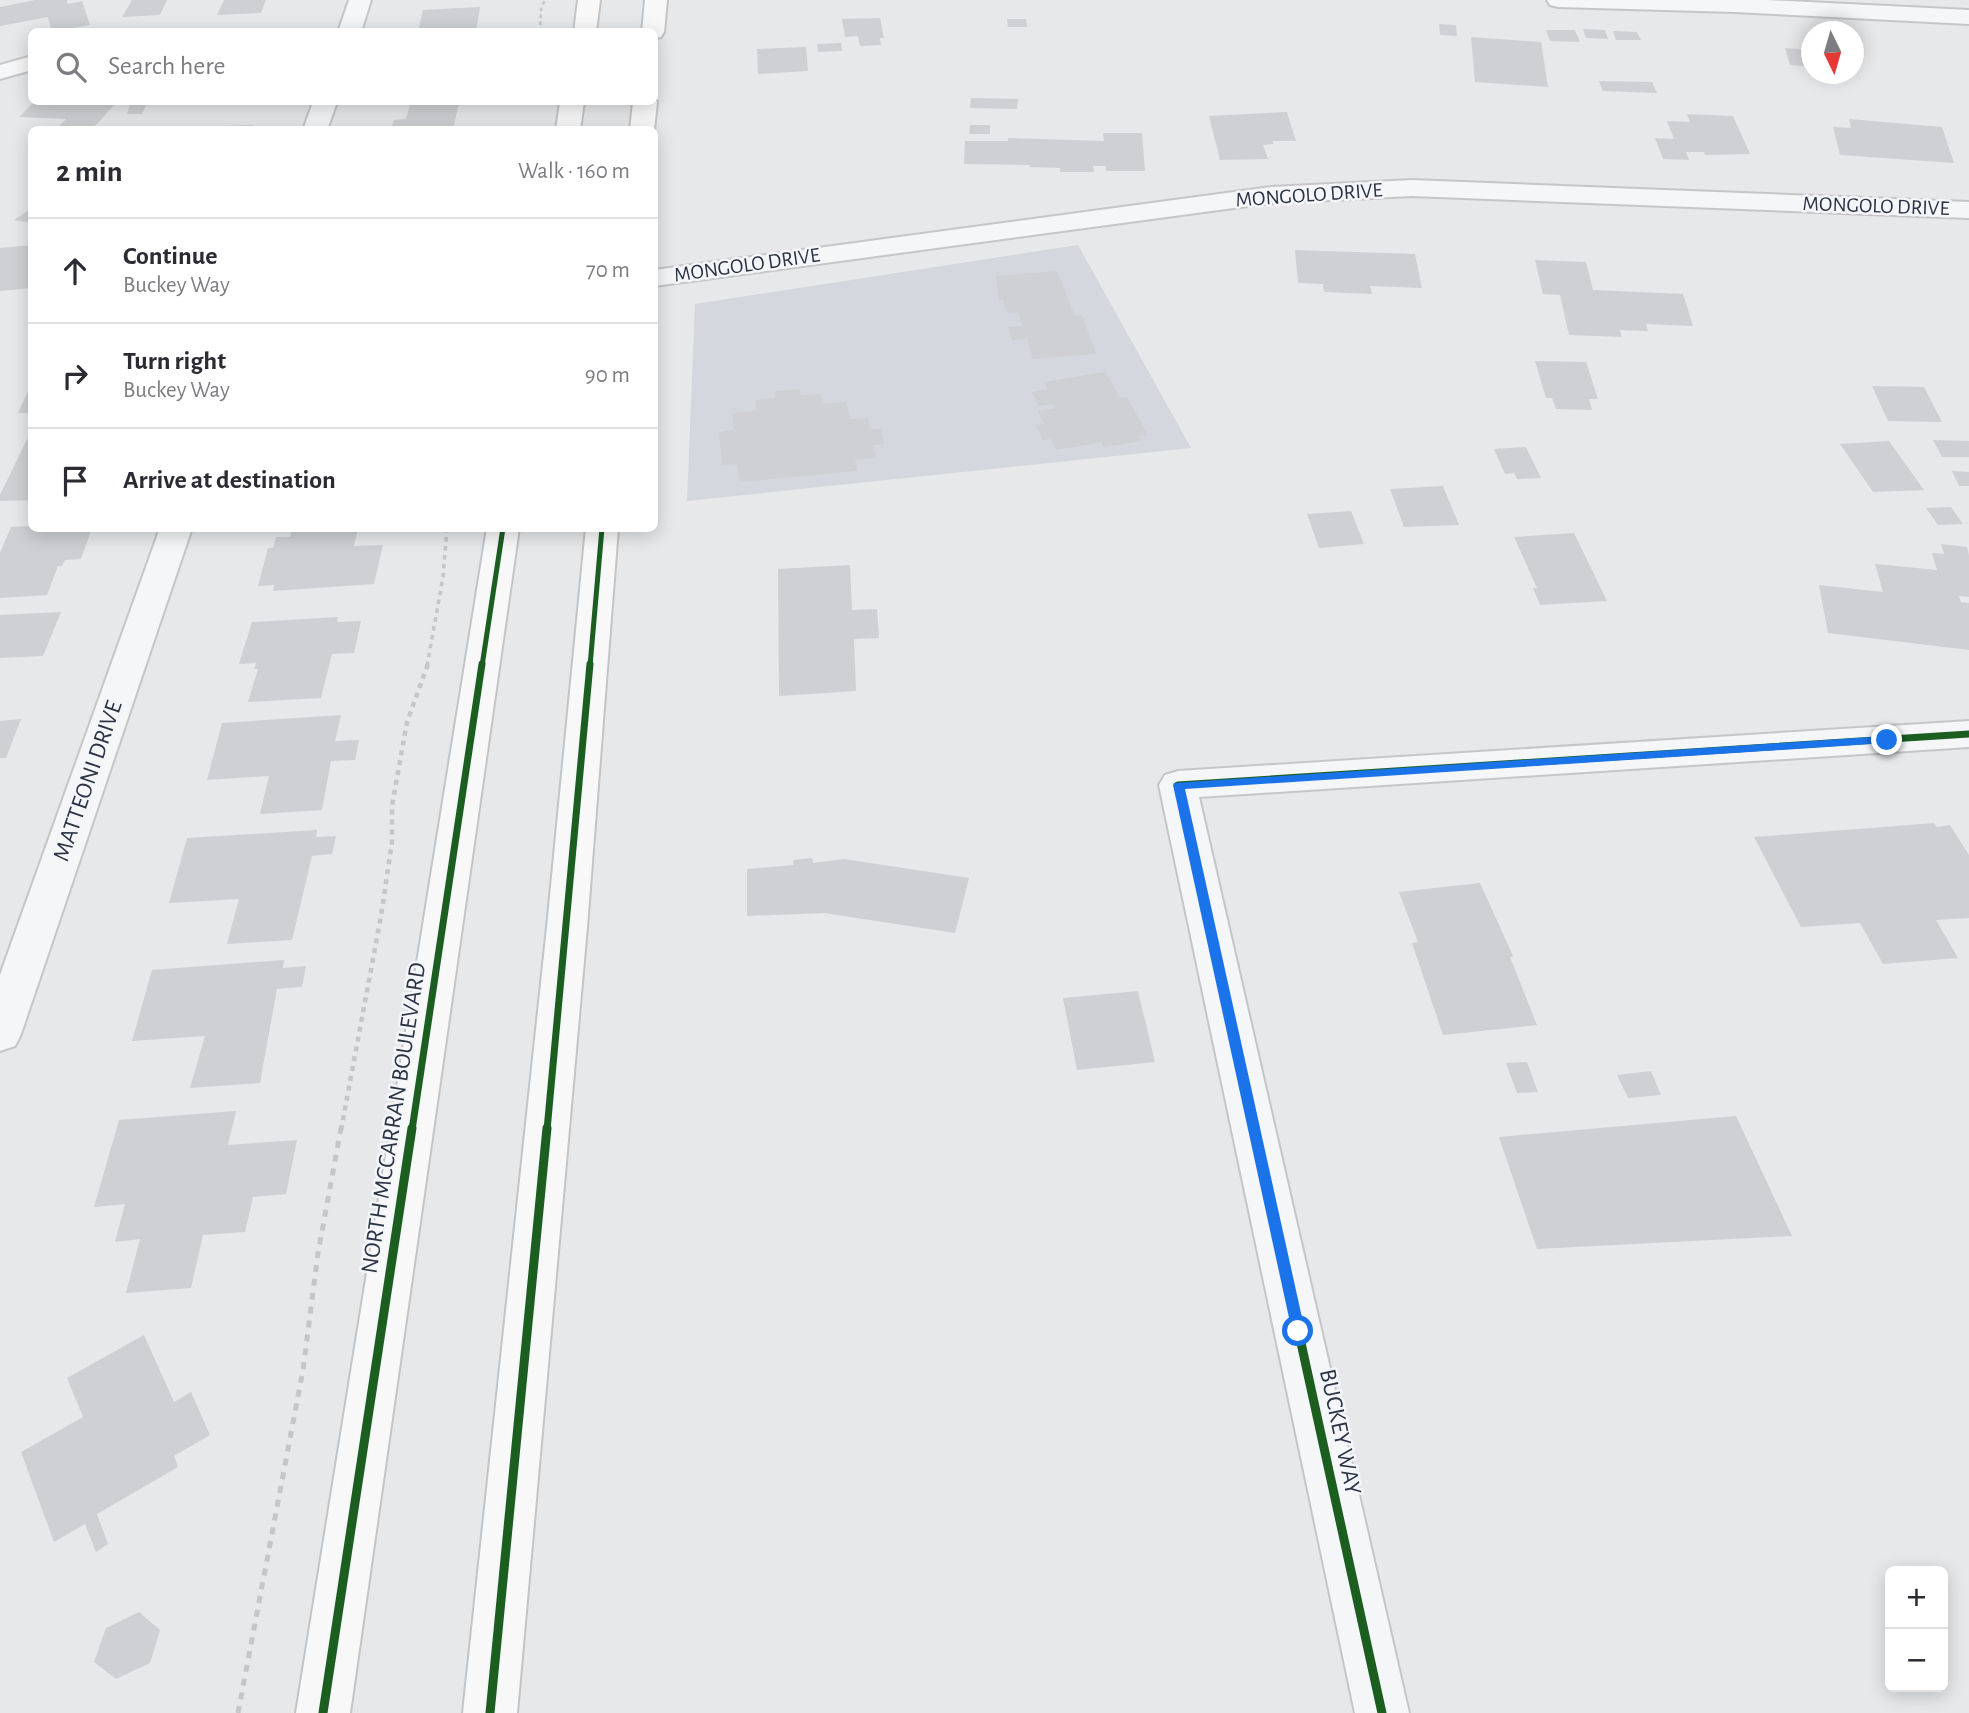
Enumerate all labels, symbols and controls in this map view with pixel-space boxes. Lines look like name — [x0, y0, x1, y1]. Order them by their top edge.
north arrow — [1801, 21, 1864, 84]
search box — [28, 28, 658, 105]
icon: search — [52, 48, 90, 86]
text: Search here — [108, 53, 226, 79]
text: 2 min — [56, 157, 123, 187]
text: Walk · 160 m — [518, 160, 630, 183]
street label: MONGOLO DRIVE — [1235, 179, 1383, 211]
street label: MONGOLO DRIVE — [1802, 193, 1950, 219]
text: Continue — [123, 243, 218, 269]
street label: MONGOLO DRIVE — [673, 244, 821, 286]
icon: ahead — [56, 252, 94, 290]
text: 70 m — [586, 259, 630, 282]
text: Buckey Way — [123, 274, 230, 297]
text: Turn right — [123, 348, 226, 374]
icon: right — [56, 357, 94, 395]
text: 90 m — [585, 364, 630, 387]
text: Buckey Way — [123, 379, 230, 402]
icon: arrive — [56, 462, 94, 500]
text: Arrive at destination — [123, 467, 336, 493]
street label: MATTEONI DRIVE — [49, 697, 127, 864]
route end — [1871, 724, 1902, 755]
street label: NORTH MCCARRAN BOULEVARD — [358, 961, 430, 1275]
route start — [1282, 1315, 1313, 1346]
street label: BUCKEY WAY — [1315, 1367, 1365, 1497]
map controls — [1885, 1566, 1948, 1692]
button: + — [1885, 1566, 1948, 1629]
button: − — [1885, 1629, 1948, 1692]

